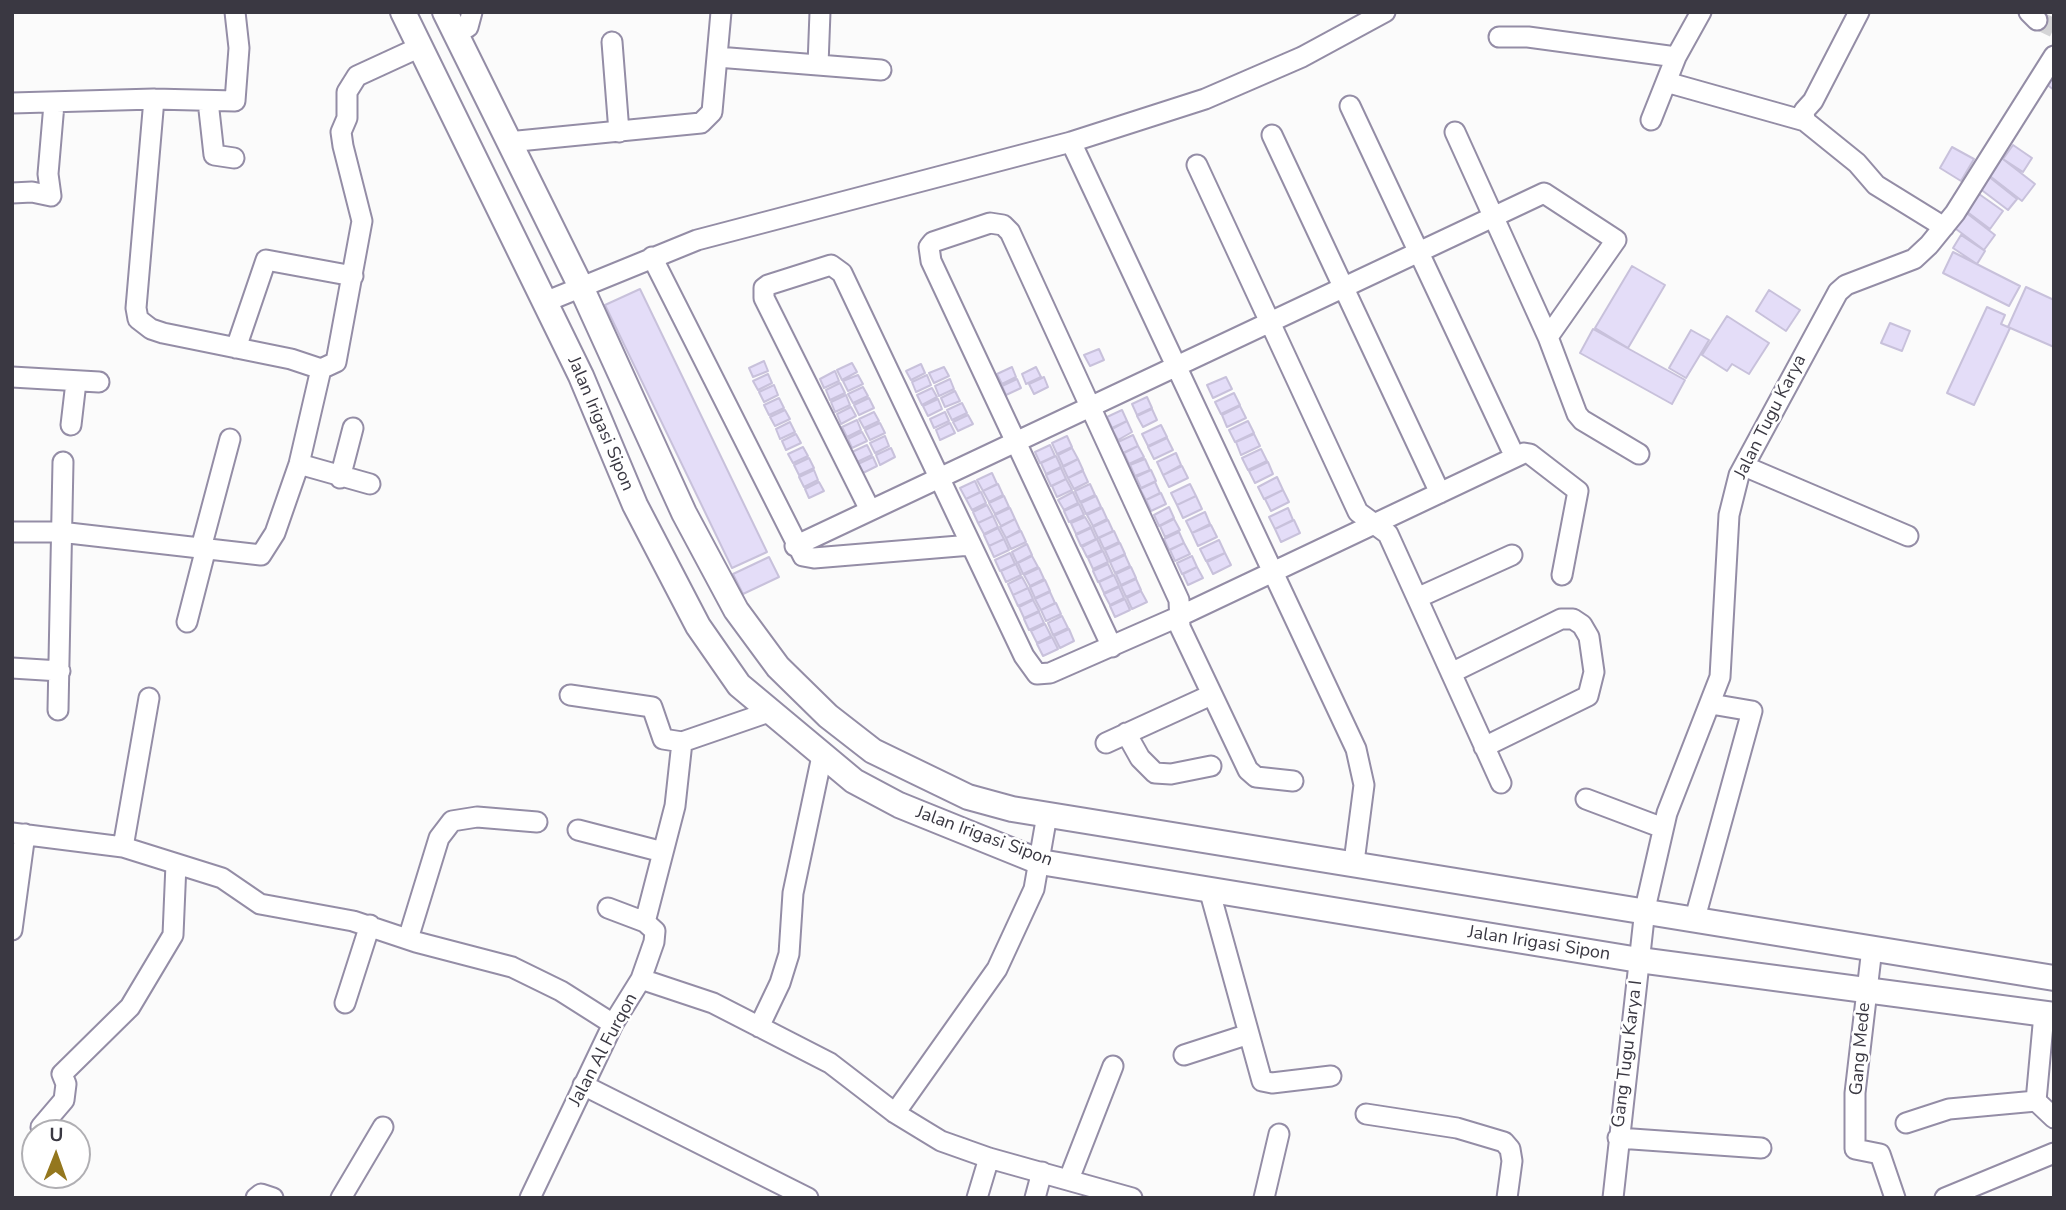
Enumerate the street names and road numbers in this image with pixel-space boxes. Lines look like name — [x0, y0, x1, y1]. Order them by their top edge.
street label: Jalan Tugu Karya — [1730, 351, 1812, 483]
street label: Jalan Irigasi Sipon — [562, 354, 638, 494]
street label: Jalan Irigasi Sipon — [913, 802, 1055, 872]
street label: Jalan Irigasi Sipon — [1466, 922, 1612, 966]
street label: Gang Tugu Karya I — [1608, 979, 1648, 1129]
street label: Jalan Al Furqon — [565, 990, 643, 1110]
street label: Gang Mede — [1846, 1002, 1876, 1096]

